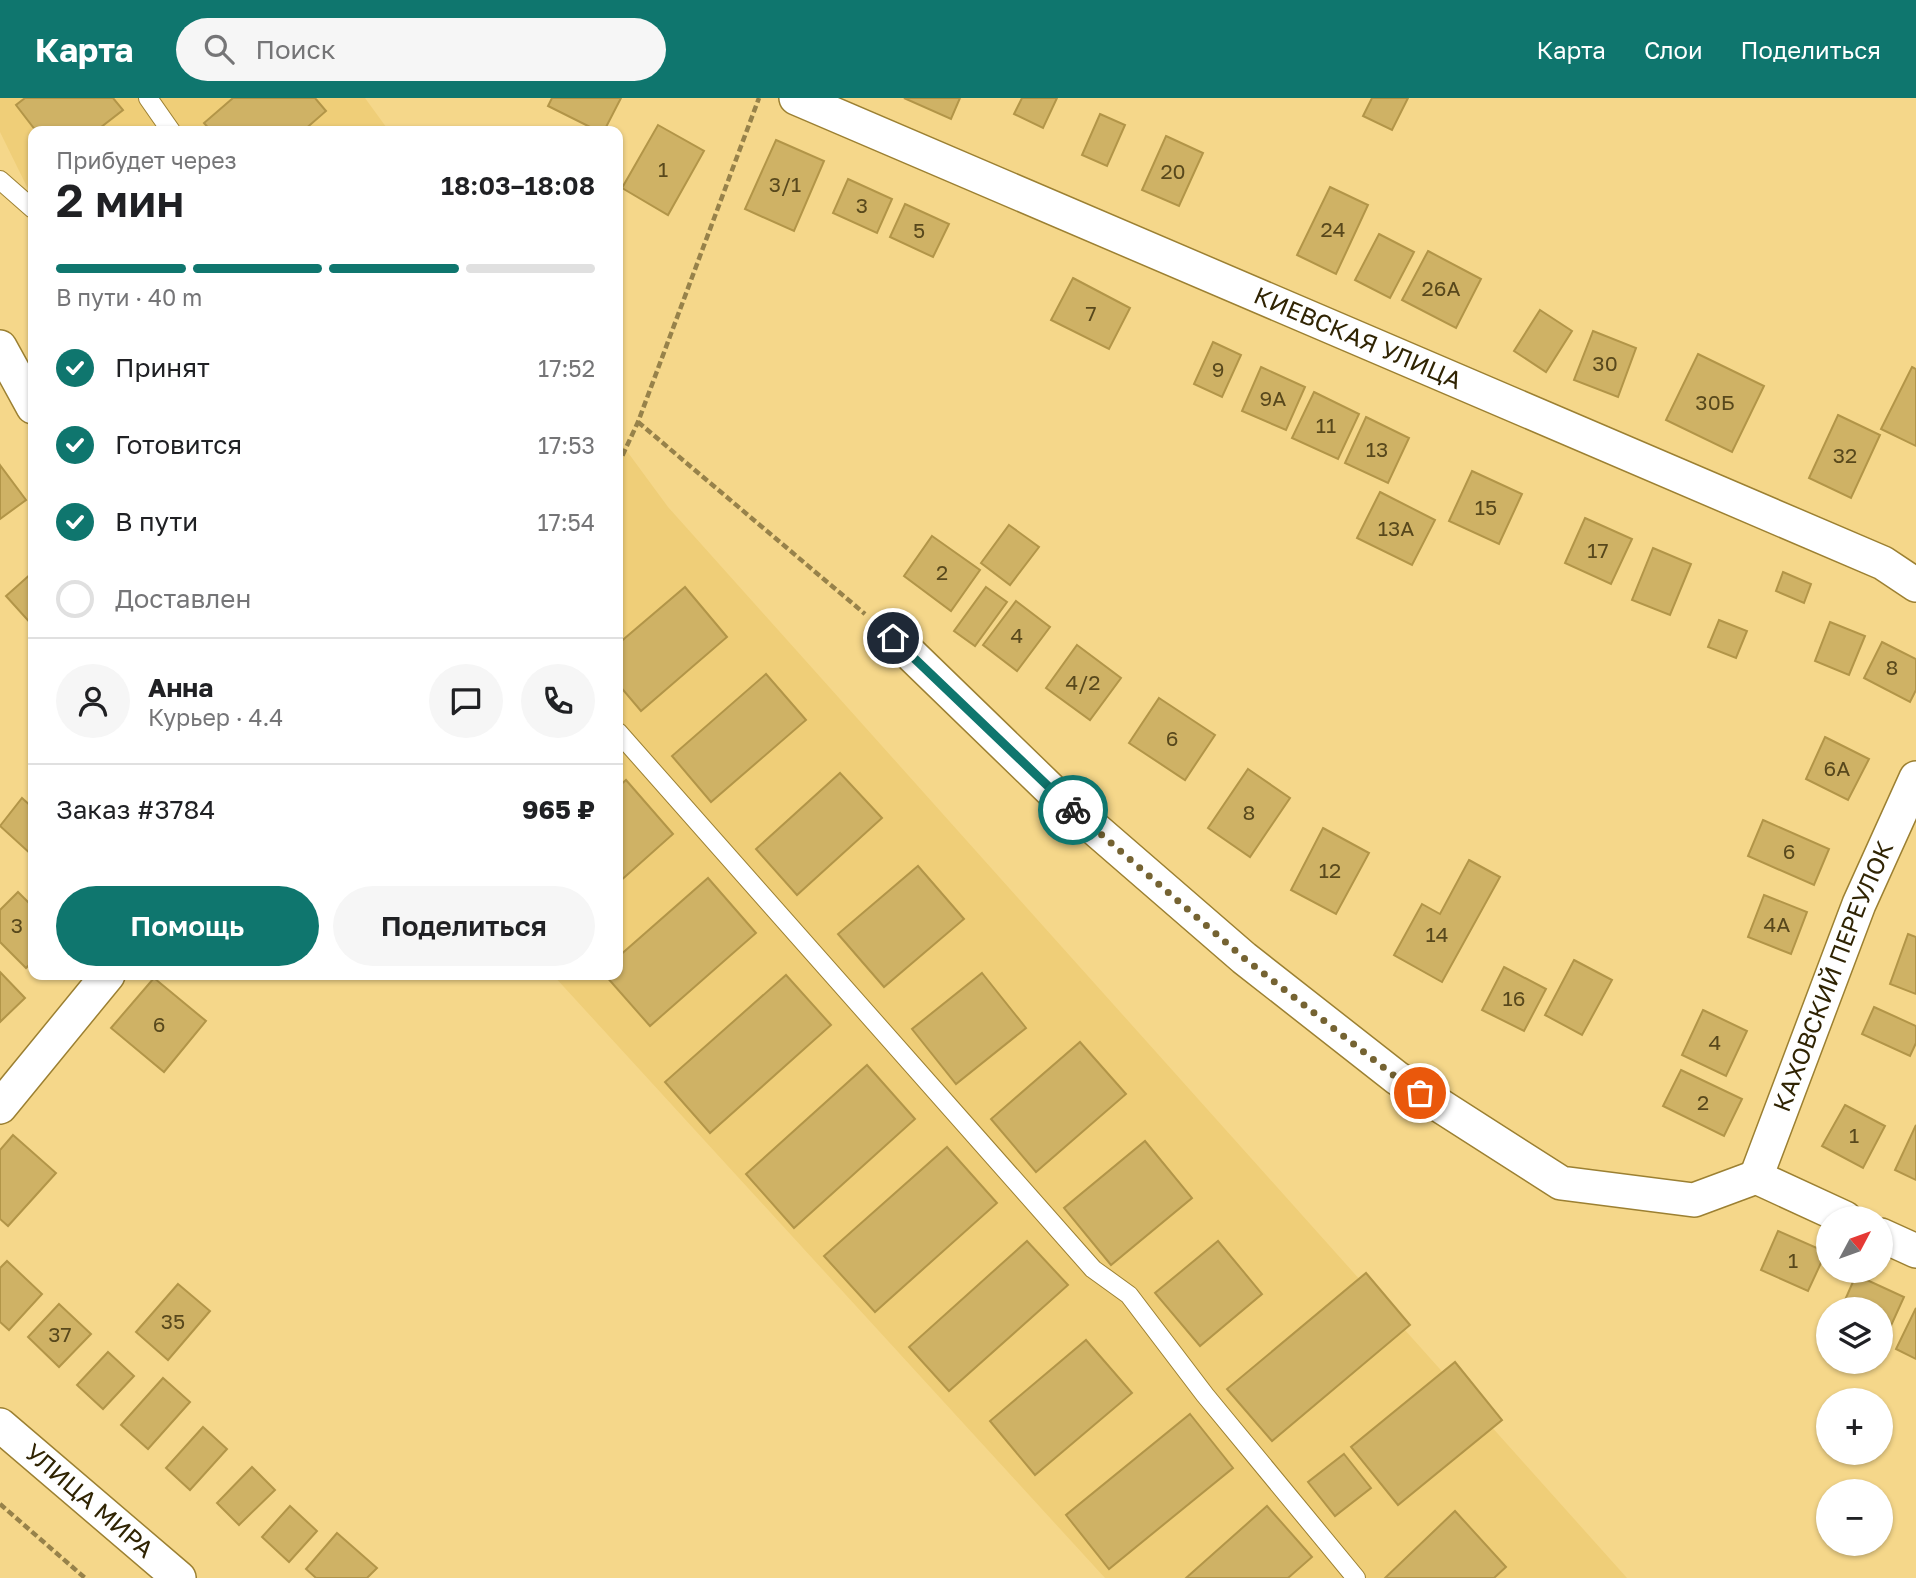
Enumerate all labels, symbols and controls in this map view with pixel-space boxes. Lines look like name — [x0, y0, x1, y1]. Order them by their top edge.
search box — [176, 18, 666, 81]
text: Карта — [35, 30, 134, 69]
icon: search — [200, 30, 238, 68]
text: Поиск — [256, 34, 336, 65]
text: Карта — [1536, 35, 1606, 64]
text: Слои — [1644, 35, 1703, 64]
text: Поделиться — [1741, 35, 1881, 64]
text: Прибудет через — [56, 146, 237, 174]
house number: 1 — [658, 156, 668, 182]
house number: 20 — [1160, 158, 1186, 184]
text: 18:03–18:08 — [441, 170, 595, 201]
house number: 3/1 — [769, 171, 801, 197]
text: 2 мин — [56, 172, 184, 227]
house number: 3 — [856, 192, 868, 218]
house number: 24 — [1321, 216, 1346, 242]
house number: 5 — [913, 217, 925, 243]
house number: 26А — [1422, 275, 1460, 301]
street label: КИЕВСКАЯ УЛИЦА — [1250, 280, 1467, 394]
text: В пути · 40 m — [56, 283, 202, 311]
house number: 7 — [1085, 300, 1097, 326]
icon: check — [56, 349, 94, 387]
house number: 30 — [1592, 350, 1618, 376]
text: Принят — [115, 352, 210, 383]
text: 17:52 — [538, 354, 595, 382]
house number: 9 — [1212, 356, 1224, 382]
house number: 9А — [1260, 385, 1286, 411]
house number: 30Б — [1695, 389, 1735, 415]
house number: 11 — [1316, 412, 1336, 438]
icon: check — [56, 426, 94, 464]
text: Готовится — [115, 429, 242, 460]
text: 17:53 — [538, 431, 595, 459]
house number: 13 — [1366, 436, 1388, 462]
house number: 32 — [1833, 442, 1857, 468]
house number: 15 — [1475, 494, 1497, 520]
icon: check — [56, 503, 94, 541]
text: В пути — [115, 506, 198, 537]
text: 17:54 — [537, 508, 595, 536]
house number: 13А — [1378, 515, 1414, 541]
house number: 17 — [1587, 537, 1609, 563]
house number: 2 — [936, 559, 948, 585]
text: Доставлен — [115, 583, 251, 614]
pin — [863, 608, 923, 668]
icon: home — [874, 619, 912, 657]
house number: 4 — [1011, 622, 1023, 648]
house number: 8 — [1886, 654, 1898, 680]
button: person — [56, 664, 130, 738]
button: chat — [429, 664, 503, 738]
button: phone — [521, 664, 595, 738]
house number: 4/2 — [1065, 669, 1101, 695]
text: Анна — [148, 672, 213, 703]
text: Курьер · 4.4 — [148, 703, 283, 731]
house number: 6 — [1166, 725, 1178, 751]
house number: 6А — [1824, 755, 1850, 781]
courier — [1038, 775, 1108, 845]
icon: bike — [1054, 791, 1092, 829]
text: Заказ #3784 — [56, 794, 215, 825]
text: 965 ₽ — [522, 794, 595, 825]
house number: 8 — [1243, 799, 1255, 825]
street label: КАХОВСКИЙ ПЕРЕУЛОК — [1766, 836, 1899, 1115]
house number: 6 — [1783, 838, 1795, 864]
house number: 12 — [1319, 857, 1341, 883]
button: Помощь — [56, 886, 319, 966]
button: Поделиться — [333, 886, 595, 966]
house number: 4А — [1764, 911, 1790, 937]
house number: 3 — [11, 912, 23, 938]
house number: 14 — [1426, 921, 1449, 947]
house number: 16 — [1503, 985, 1525, 1011]
house number: 6 — [153, 1011, 165, 1037]
house number: 4 — [1709, 1029, 1721, 1055]
pin — [1390, 1063, 1450, 1123]
icon: bag — [1401, 1074, 1439, 1112]
house number: 2 — [1697, 1089, 1709, 1115]
house number: 1 — [1849, 1122, 1859, 1148]
north arrow — [1816, 1206, 1894, 1283]
map controls — [1816, 1206, 1893, 1556]
house number: 1 — [1788, 1247, 1798, 1273]
button: layers — [1816, 1297, 1893, 1374]
house number: 35 — [161, 1308, 185, 1334]
house number: 37 — [48, 1321, 72, 1347]
button: + — [1816, 1388, 1893, 1465]
street label: УЛИЦА МИРА — [20, 1437, 160, 1563]
button: − — [1816, 1479, 1893, 1556]

